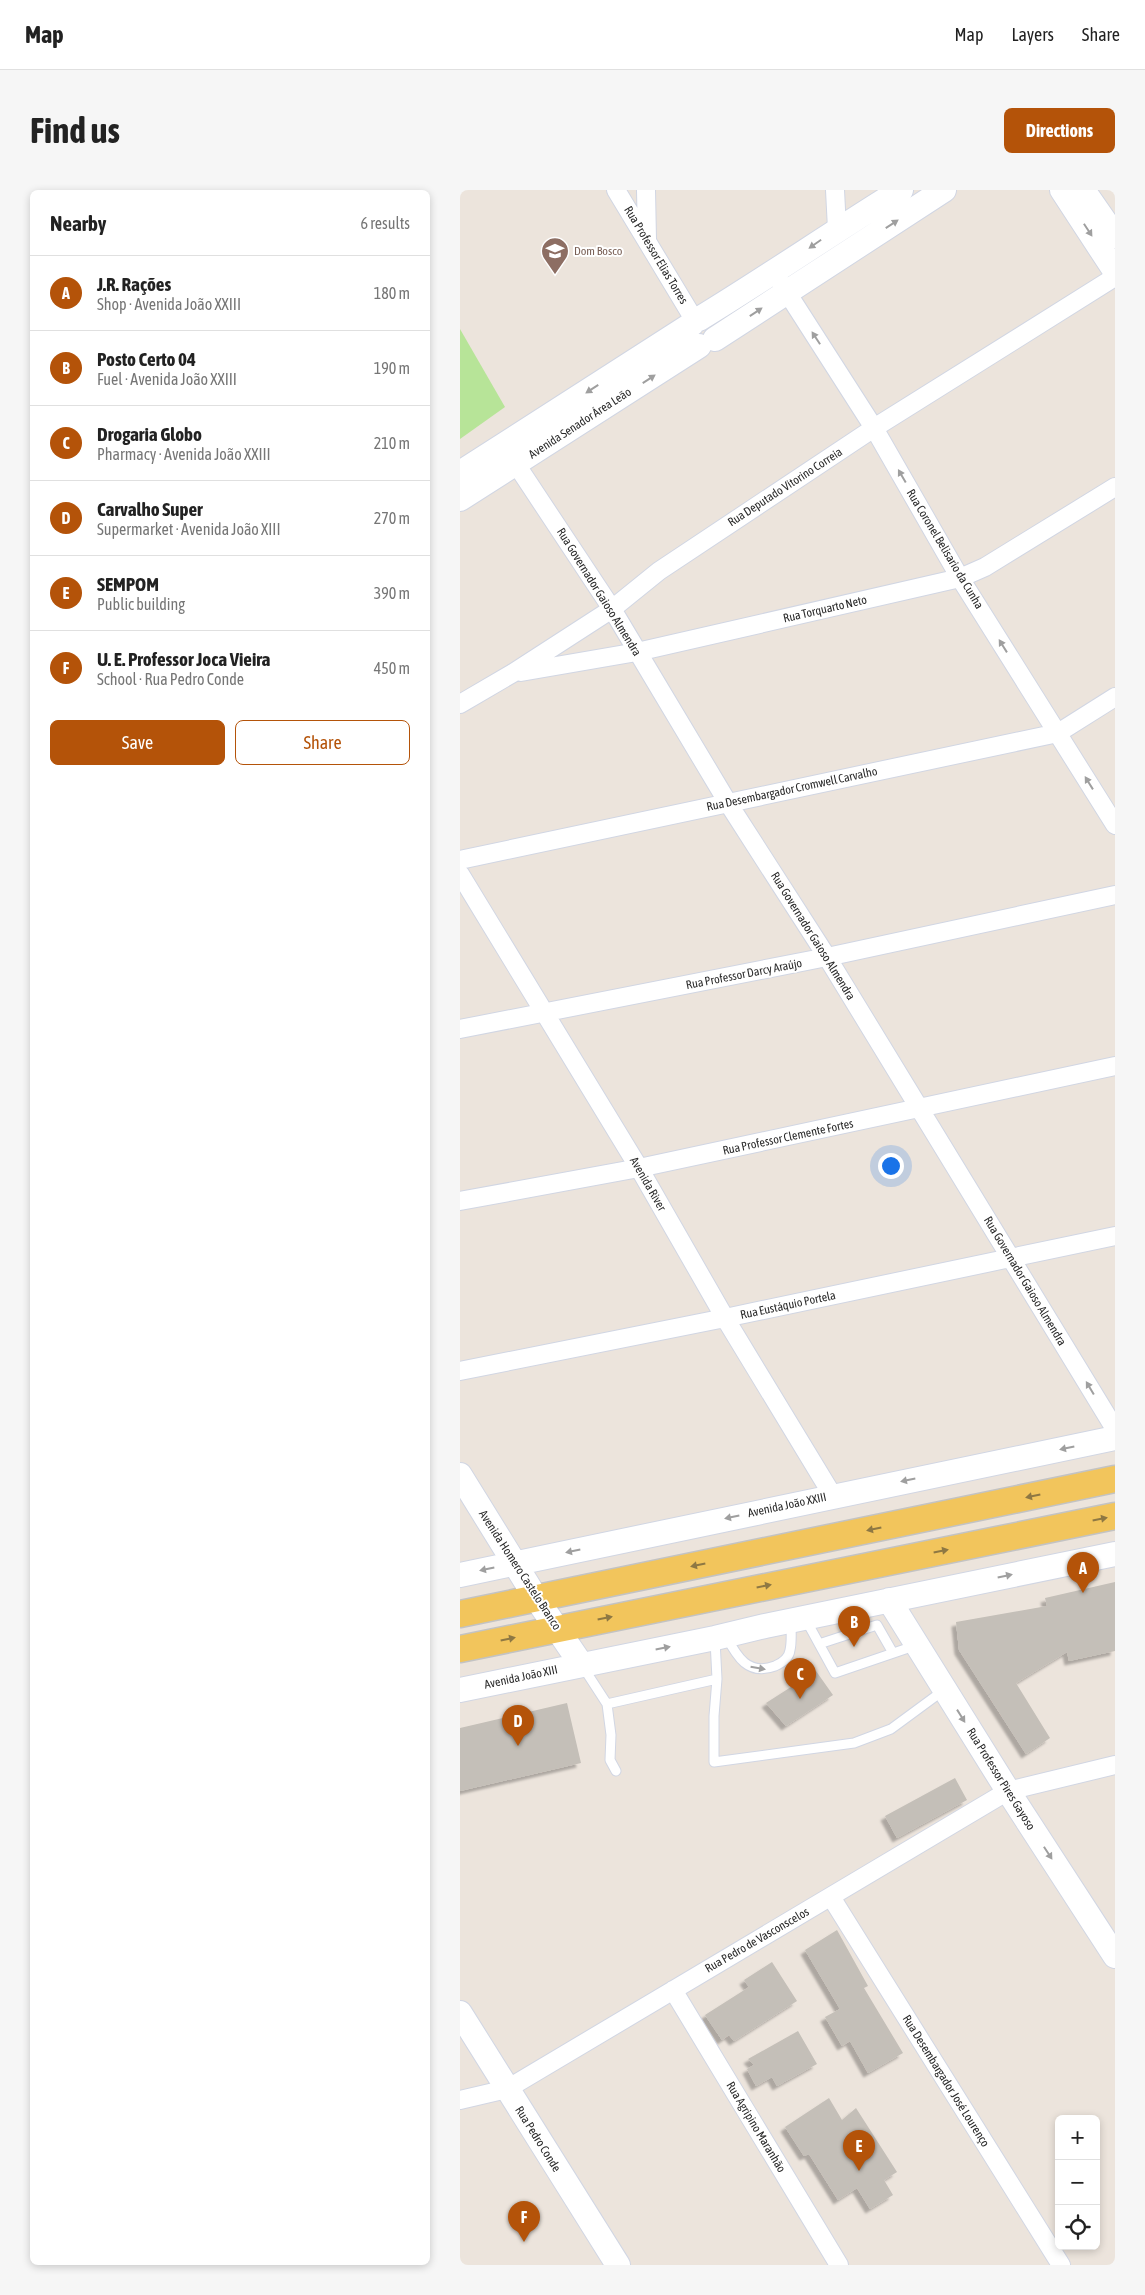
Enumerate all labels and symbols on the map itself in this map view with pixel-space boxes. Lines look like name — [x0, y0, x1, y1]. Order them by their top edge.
street label: Rua Professor Elias Torres — [621, 204, 691, 306]
one-way arrow — [885, 219, 899, 228]
one-way arrow — [1084, 224, 1093, 237]
school or university icon: Dom Bosco — [540, 236, 570, 275]
one-way arrow — [808, 239, 822, 249]
place label: Dom Bosco — [574, 244, 623, 258]
one-way arrow — [749, 307, 762, 317]
one-way arrow — [812, 331, 821, 345]
one-way arrow — [642, 374, 655, 384]
street label: Avenida Senador Área Leão — [526, 384, 634, 461]
one-way arrow — [585, 384, 599, 394]
street label: Rua Deputado Vitorino Correia — [725, 445, 845, 529]
one-way arrow — [897, 470, 906, 483]
street label: Rua Coronel Belisario da Cunha — [904, 487, 986, 611]
street label: Rua Governador Gaioso Almendra — [554, 526, 644, 658]
street label: Rua Torquarto Neto — [782, 592, 869, 625]
one-way arrow — [998, 639, 1008, 652]
street label: Rua Desembargador Cromwell Carvalho — [705, 764, 879, 814]
one-way arrow — [1085, 777, 1094, 790]
street label: Rua Governador Gaioso Almendra — [768, 870, 858, 1002]
street label: Rua Professor Darcy Araújo — [685, 956, 804, 992]
street label: Rua Professor Clemente Fortes — [721, 1116, 855, 1158]
your location — [878, 1153, 904, 1179]
street label: Avenida River — [627, 1154, 669, 1214]
street label: Rua Governador Gaioso Almendra — [981, 1214, 1069, 1348]
street label: Rua Eustáquio Portela — [739, 1288, 837, 1322]
one-way arrow — [1085, 1381, 1094, 1394]
one-way arrow — [1059, 1444, 1075, 1452]
one-way arrow — [900, 1477, 916, 1485]
street label: Avenida João XXIII — [746, 1490, 828, 1520]
one-way arrow — [1025, 1492, 1041, 1500]
street label: Avenida Homero Castelo Branco — [476, 1507, 564, 1633]
one-way arrow — [724, 1513, 739, 1521]
one-way arrow — [1092, 1515, 1107, 1523]
one-way arrow — [865, 1525, 881, 1533]
one-way arrow — [565, 1547, 581, 1555]
one-way arrow — [933, 1547, 948, 1555]
pin: A — [1067, 1552, 1099, 1593]
one-way arrow — [690, 1561, 705, 1569]
one-way arrow — [480, 1565, 495, 1573]
one-way arrow — [997, 1572, 1013, 1580]
one-way arrow — [757, 1582, 773, 1590]
pin: B — [838, 1606, 870, 1647]
one-way arrow — [597, 1614, 613, 1622]
one-way arrow — [500, 1634, 516, 1642]
one-way arrow — [656, 1644, 672, 1652]
pin: C — [784, 1658, 816, 1699]
street label: Avenida João XIII — [483, 1662, 559, 1692]
one-way arrow — [751, 1664, 767, 1672]
pin: D — [502, 1705, 534, 1746]
one-way arrow — [956, 1709, 966, 1722]
street label: Rua Professor Pires Gayoso — [964, 1725, 1038, 1833]
one-way arrow — [1043, 1846, 1053, 1860]
street label: Rua Pedro de Vasconscelos — [703, 1904, 811, 1976]
street label: Rua Desembargador José Lourenço — [900, 2013, 993, 2150]
street label: Rua Agripino Maranhão — [723, 2079, 789, 2175]
street label: Rua Pedro Conde — [512, 2104, 564, 2174]
pin: E — [843, 2130, 875, 2171]
pin: F — [508, 2201, 540, 2242]

